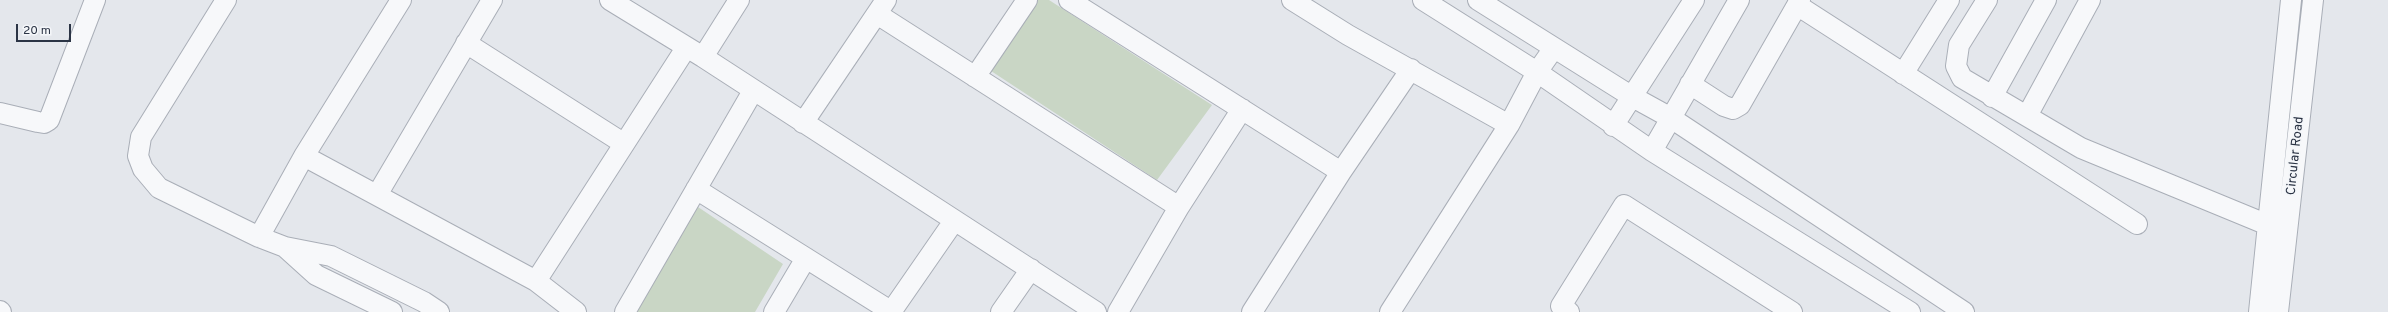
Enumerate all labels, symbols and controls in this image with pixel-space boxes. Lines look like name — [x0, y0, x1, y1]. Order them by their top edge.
scale bar — [18, 16, 73, 42]
text: 20 m — [23, 23, 51, 39]
street label: Circular Road — [2284, 116, 2308, 196]

